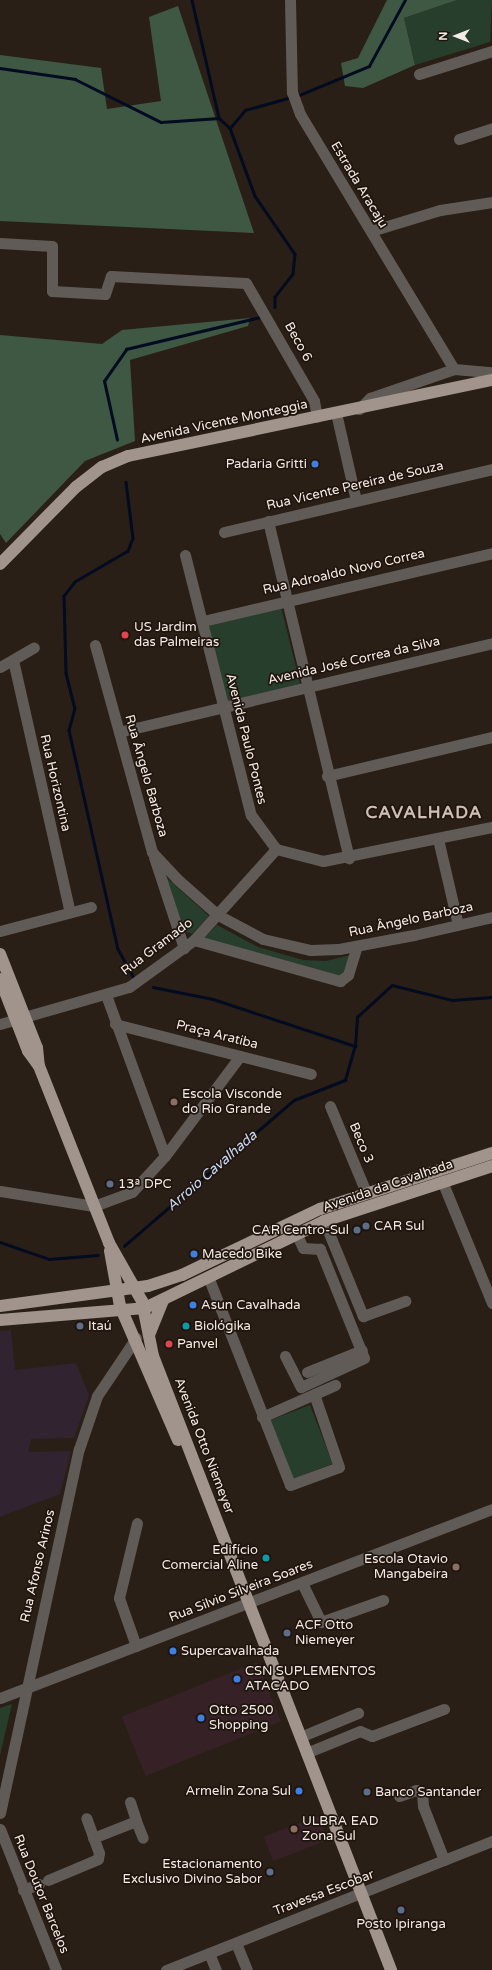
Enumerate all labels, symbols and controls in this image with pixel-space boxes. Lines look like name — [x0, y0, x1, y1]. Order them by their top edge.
north arrow — [436, 16, 476, 56]
text: N — [437, 32, 450, 40]
street label: Estrada Aracaju — [327, 139, 391, 231]
street label: Beco 6 — [281, 320, 315, 364]
street label: Avenida Vicente Monteggia — [139, 397, 309, 447]
place label: Padaria Gritti — [226, 456, 307, 472]
street label: Rua Vicente Pereira de Souza — [265, 458, 445, 514]
marker: Padaria Gritti — [310, 459, 320, 469]
street label: Rua Adroaldo Novo Correa — [262, 546, 426, 598]
place label: US Jardim das Palmeiras — [134, 620, 219, 651]
marker: US Jardim das Palmeiras — [119, 629, 131, 641]
street label: Avenida José Correa da Silva — [266, 634, 442, 688]
street label: Avenida Paulo Pontes — [222, 672, 270, 806]
street label: Rua Ângelo Barboza — [121, 713, 171, 839]
street label: Rua Horizontina — [36, 733, 74, 833]
district label: CAVALHADA — [366, 803, 482, 823]
street label: Rua Ângelo Barboza — [347, 899, 475, 941]
street label: Rua Gramado — [118, 915, 196, 979]
street label: Praça Aratiba — [174, 1017, 260, 1053]
place label: Escola Visconde do Rio Grande — [182, 1087, 282, 1118]
marker: Escola Visconde do Rio Grande — [169, 1097, 179, 1107]
street label: Beco 3 — [345, 1120, 377, 1166]
water label: Arroio Cavalhada — [163, 1127, 261, 1215]
street label: Avenida da Cavalhada — [321, 1156, 455, 1216]
place label: 13ª DPC — [118, 1176, 172, 1192]
marker: 13ª DPC — [105, 1179, 115, 1189]
place label: CAR Sul — [374, 1218, 424, 1234]
marker: CAR Sul — [361, 1221, 371, 1231]
place label: CAR Centro-Sul — [252, 1222, 349, 1238]
marker: CAR Centro-Sul — [352, 1225, 362, 1235]
place label: Macedo Bike — [202, 1246, 282, 1262]
marker: Macedo Bike — [189, 1249, 199, 1259]
place label: Asun Cavalhada — [201, 1297, 300, 1313]
marker: Asun Cavalhada — [188, 1300, 198, 1310]
place label: Itaú — [88, 1318, 112, 1334]
place label: Biológika — [194, 1318, 251, 1334]
marker: Itaú — [75, 1321, 85, 1331]
marker: Biológika — [181, 1321, 191, 1331]
place label: Panvel — [177, 1336, 218, 1352]
marker: Panvel — [164, 1339, 174, 1349]
street label: Avenida Otto Niemeyer — [171, 1376, 237, 1516]
street label: Rua Afonso Arinos — [17, 1508, 59, 1624]
place label: Edifício Comercial Aline — [162, 1543, 258, 1574]
place label: Escola Otavio Mangabeira — [364, 1552, 448, 1583]
marker: Edifício Comercial Aline — [261, 1553, 271, 1563]
street label: Rua Silvio Silveira Soares — [167, 1556, 315, 1626]
marker: Escola Otavio Mangabeira — [451, 1562, 461, 1572]
place label: ACF Otto Niemeyer — [295, 1618, 354, 1649]
marker: ACF Otto Niemeyer — [282, 1628, 292, 1638]
place label: Supercavalhada — [181, 1643, 279, 1659]
marker: Supercavalhada — [168, 1646, 178, 1656]
place label: CSN SUPLEMENTOS ATACADO — [245, 1664, 376, 1695]
marker: CSN SUPLEMENTOS ATACADO — [232, 1674, 242, 1684]
place label: Otto 2500 Shopping — [209, 1703, 273, 1734]
marker: Otto 2500 Shopping — [196, 1713, 206, 1723]
place label: Armelin Zona Sul — [185, 1783, 291, 1799]
place label: Banco Santander — [375, 1784, 481, 1800]
marker: Armelin Zona Sul — [294, 1786, 304, 1796]
marker: Banco Santander — [362, 1787, 372, 1797]
place label: ULBRA EAD Zona Sul — [302, 1814, 378, 1845]
marker: ULBRA EAD Zona Sul — [289, 1824, 299, 1834]
street label: Rua Doutor Barcelos — [10, 1832, 72, 1956]
place label: Estacionamento Exclusivo Divino Sabor — [123, 1857, 262, 1888]
marker: Estacionamento Exclusivo Divino Sabor — [265, 1867, 275, 1877]
street label: Travessa Escobar — [272, 1867, 376, 1919]
marker: Posto Ipiranga — [396, 1905, 406, 1915]
place label: Posto Ipiranga — [356, 1916, 446, 1932]

